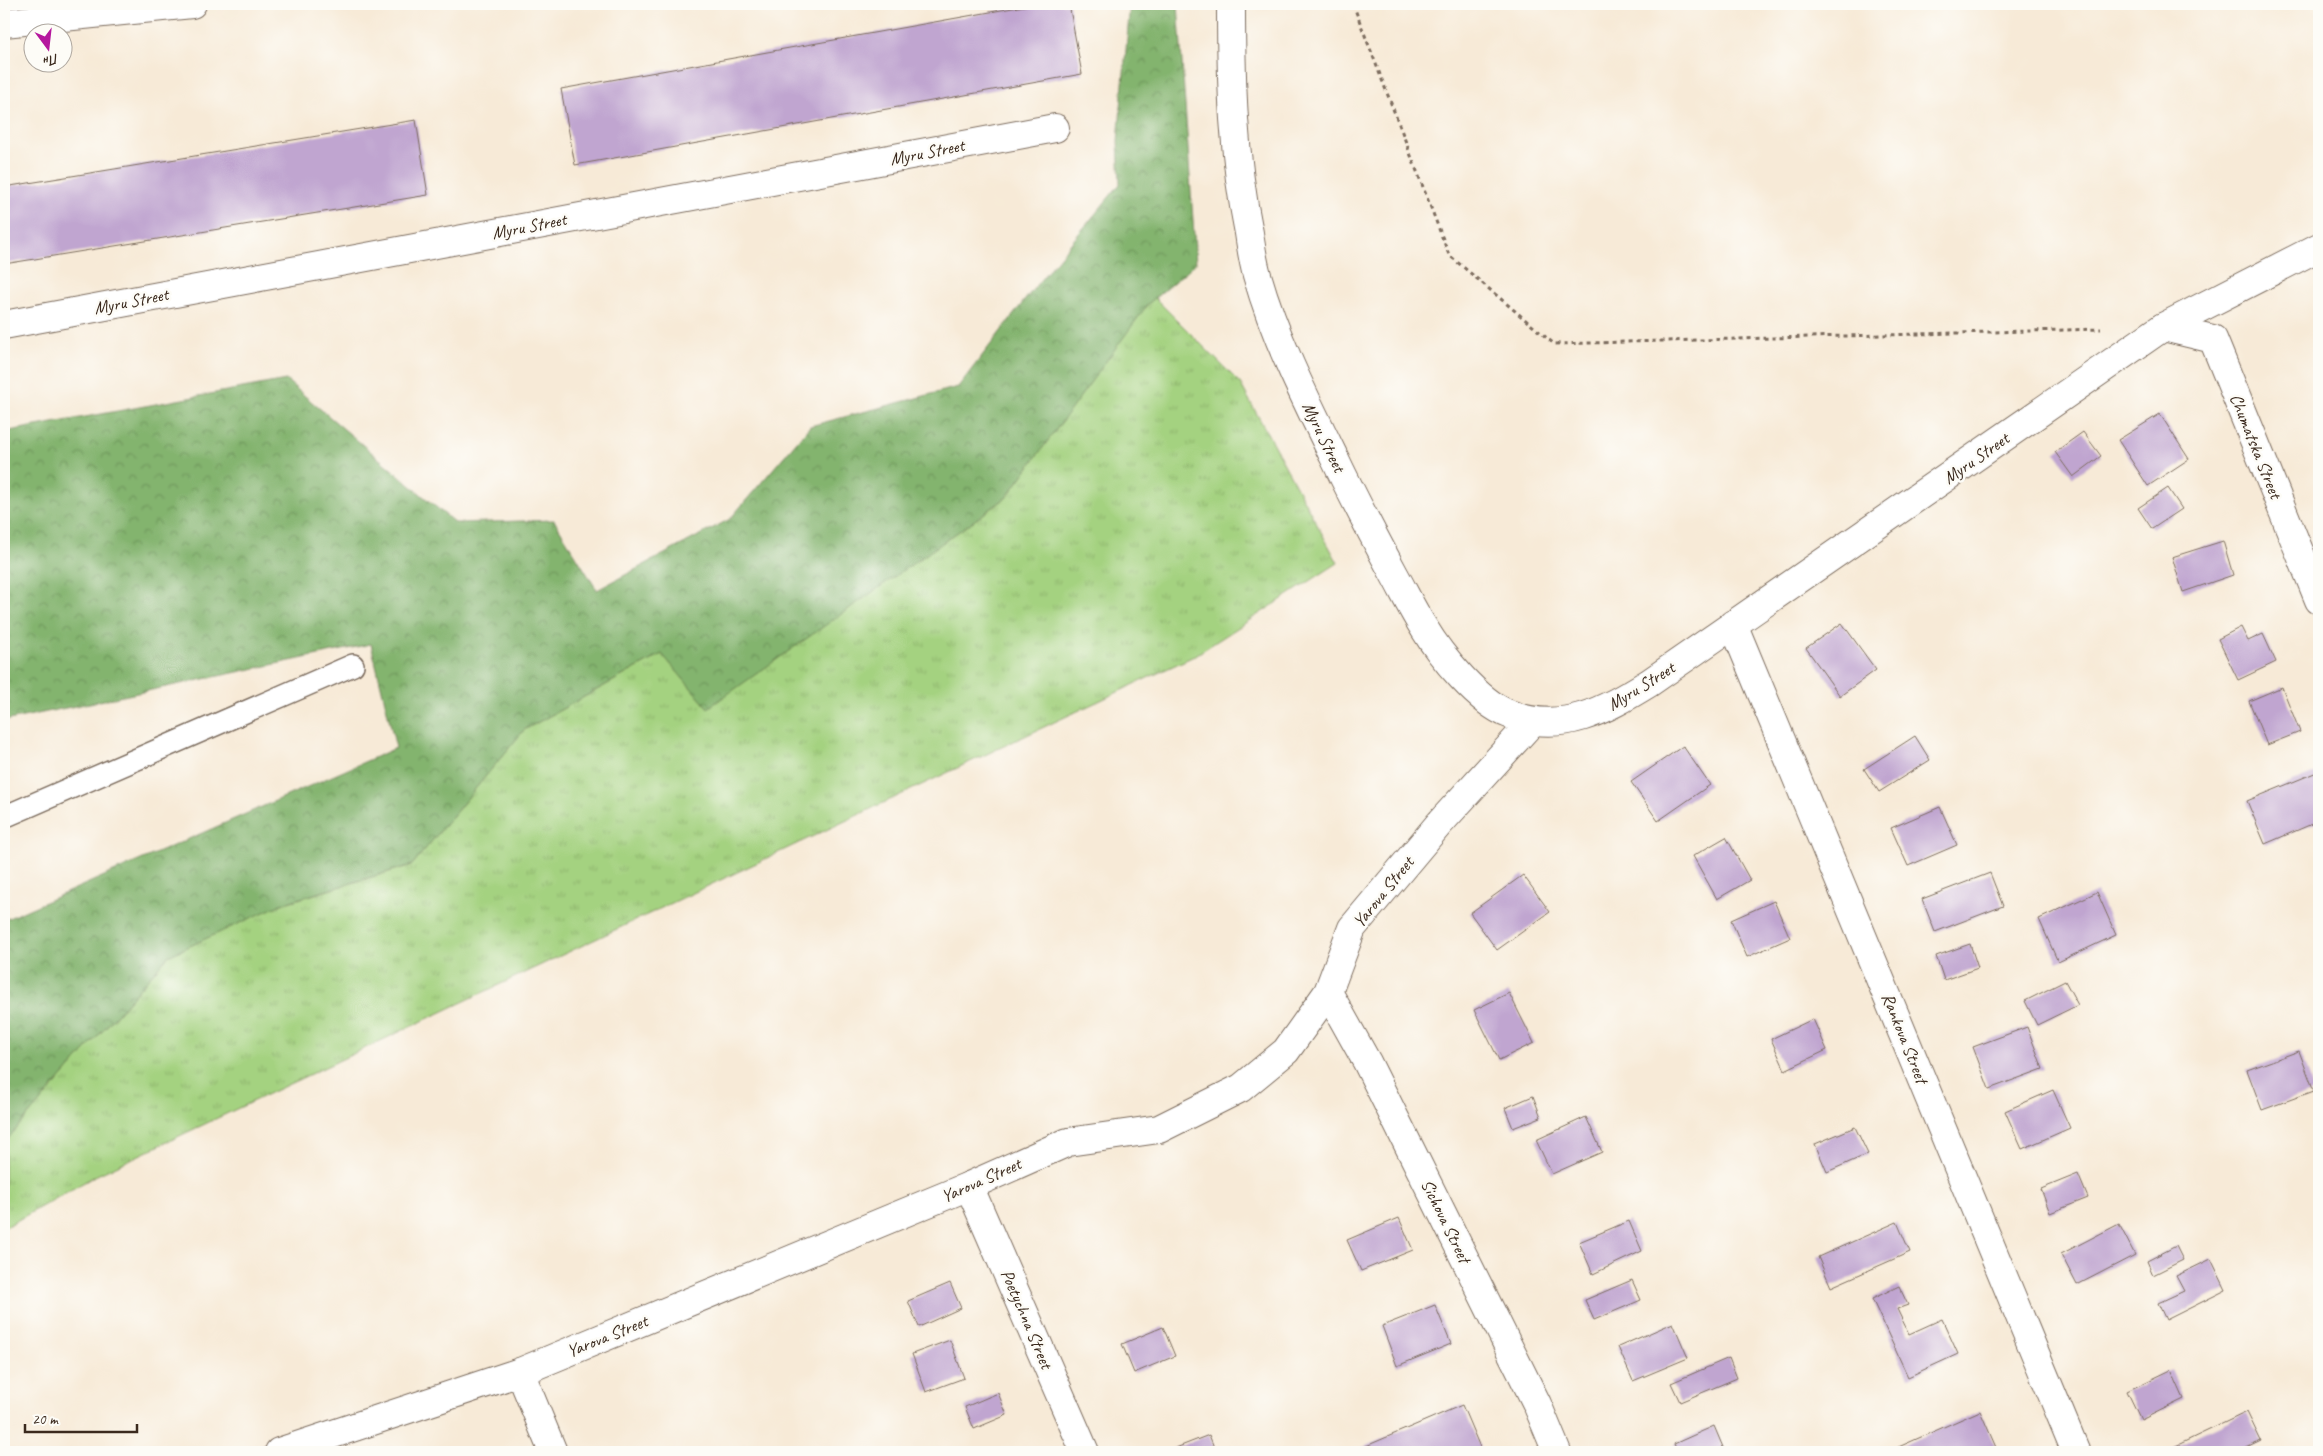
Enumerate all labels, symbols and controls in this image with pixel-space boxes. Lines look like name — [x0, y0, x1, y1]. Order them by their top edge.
north arrow — [22, 22, 72, 72]
text: Пн — [41, 50, 61, 70]
street label: Myru Street — [888, 134, 968, 170]
street label: Myru Street — [490, 208, 570, 244]
street label: Myru Street — [92, 283, 172, 319]
street label: Chumatska Street — [2225, 390, 2288, 503]
street label: Myru Street — [1298, 398, 1351, 477]
street label: Myru Street — [1939, 426, 2015, 489]
street label: Myru Street — [1603, 656, 1680, 715]
street label: Yarova Street — [1348, 850, 1420, 932]
street label: Rankova Street — [1877, 990, 1934, 1089]
street label: Yarova Street — [938, 1152, 1026, 1207]
street label: Sichova Street — [1416, 1176, 1477, 1269]
street label: Poetychna Street — [996, 1266, 1059, 1374]
street label: Yarova Street — [563, 1309, 652, 1362]
scale bar — [25, 1401, 138, 1433]
text: 20 m — [32, 1410, 59, 1429]

